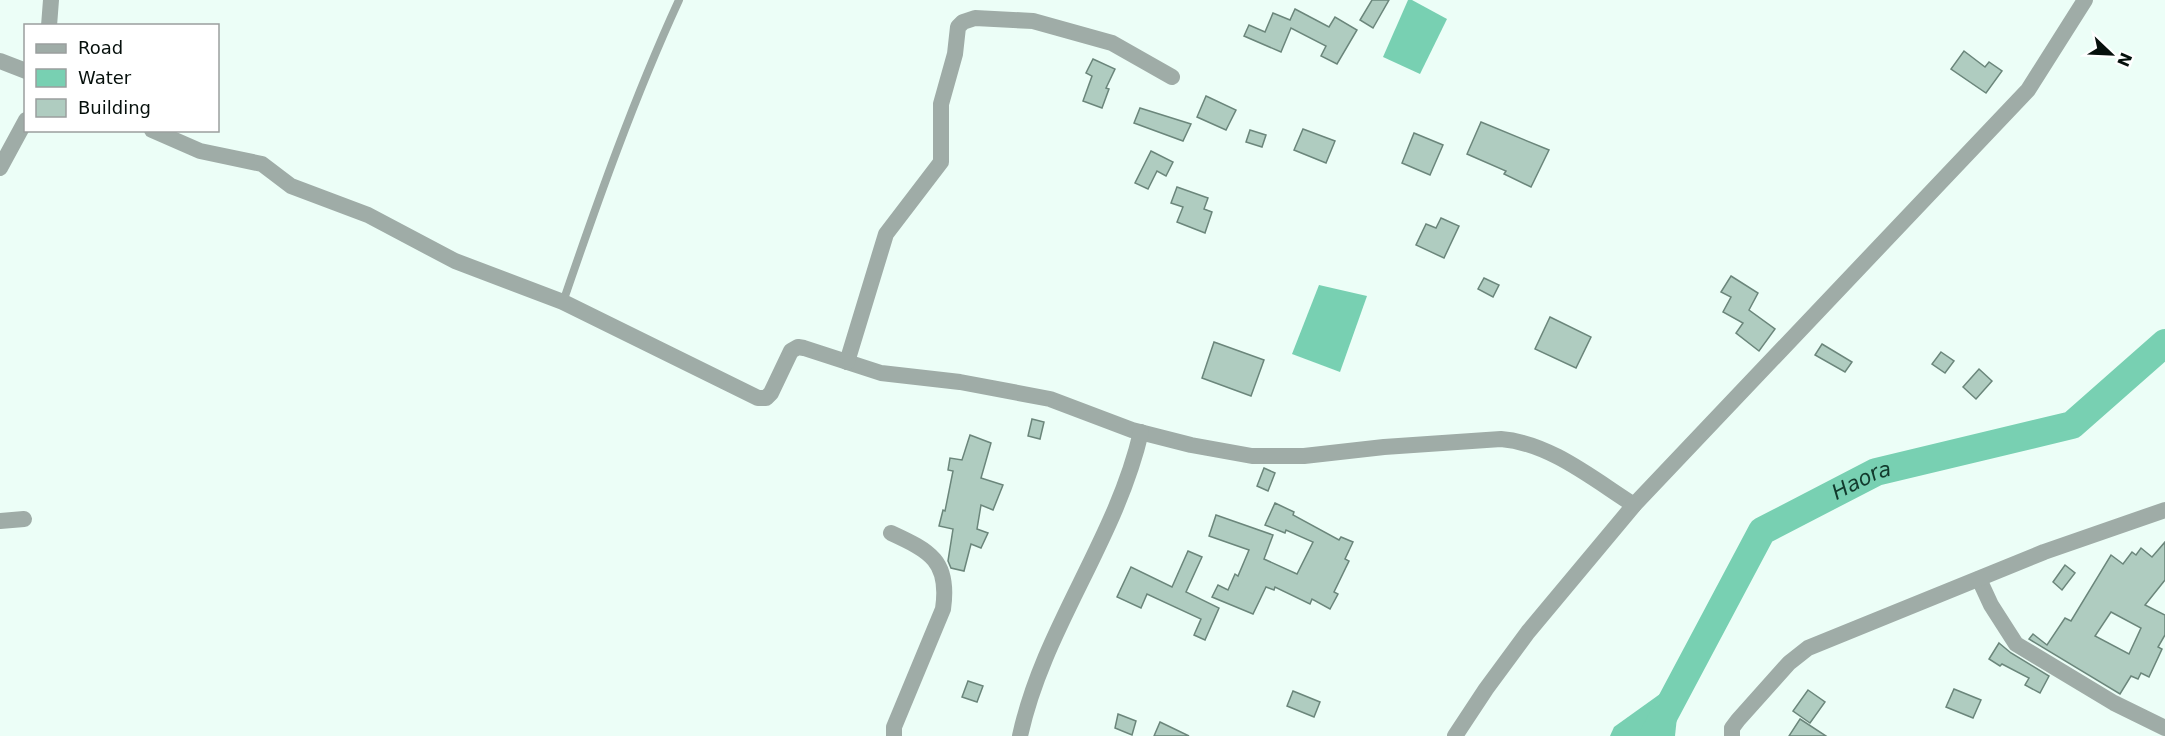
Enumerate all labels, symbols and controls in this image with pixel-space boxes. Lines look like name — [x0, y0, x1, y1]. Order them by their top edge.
legend — [24, 24, 219, 132]
north arrow — [2081, 24, 2141, 84]
text: Road — [78, 37, 123, 58]
text: N — [2113, 50, 2136, 70]
text: Water — [78, 67, 132, 88]
text: Building — [78, 97, 151, 118]
water label: Haora — [1828, 457, 1893, 505]

